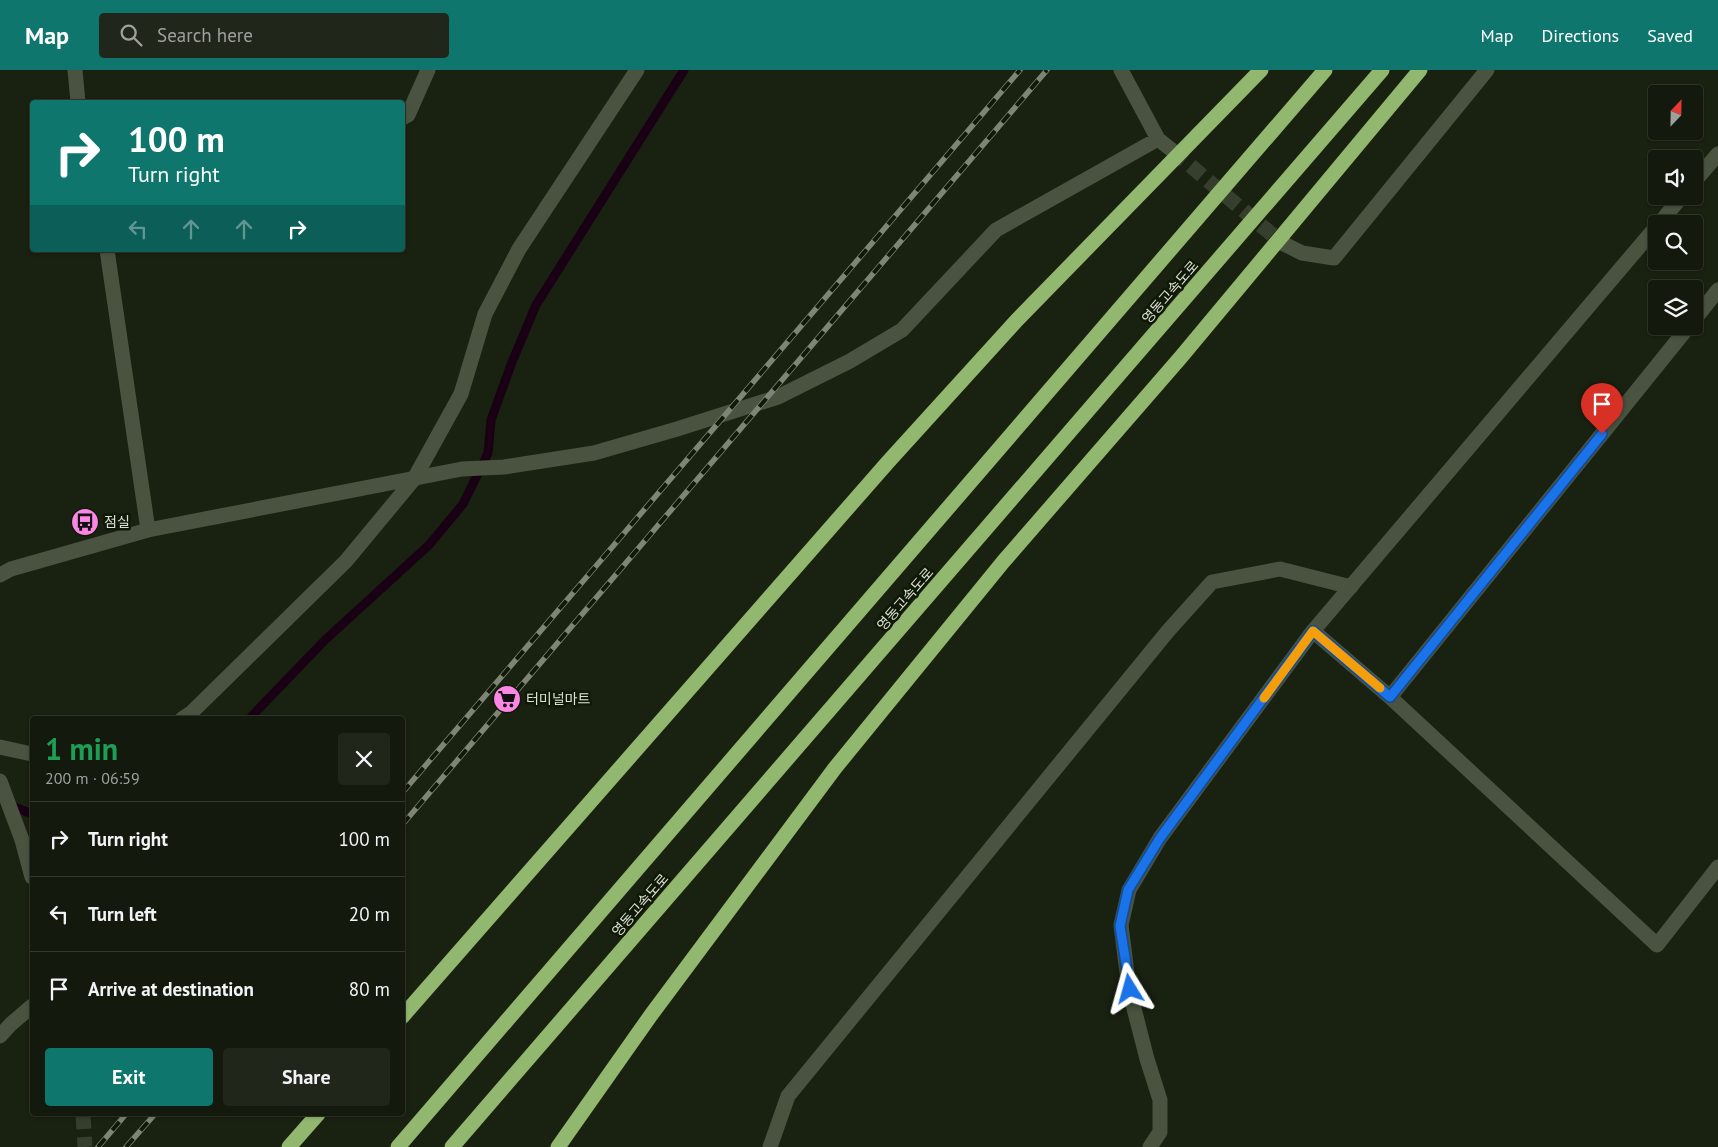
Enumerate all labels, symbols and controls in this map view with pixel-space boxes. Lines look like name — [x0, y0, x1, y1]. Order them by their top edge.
search box — [99, 13, 449, 58]
text: Map — [25, 20, 69, 51]
icon: search — [117, 21, 145, 49]
text: Search here — [157, 23, 253, 47]
text: Map — [1481, 24, 1513, 47]
text: Directions — [1541, 24, 1619, 47]
text: Saved — [1647, 24, 1693, 47]
north arrow — [1648, 85, 1702, 140]
map controls — [1648, 85, 1703, 335]
text: 100 m — [128, 116, 225, 162]
icon: right — [45, 120, 110, 185]
button: sound — [1648, 150, 1703, 205]
text: Turn right — [128, 160, 220, 188]
icon: left — [124, 215, 152, 243]
icon: ahead — [177, 215, 205, 243]
icon: ahead — [230, 215, 258, 243]
icon: right — [283, 215, 311, 243]
button: search — [1648, 215, 1703, 270]
street label: 영동고속도로 — [1138, 257, 1202, 327]
button: layers — [1648, 280, 1703, 335]
pin — [1581, 383, 1623, 434]
icon: arrive — [1588, 390, 1616, 418]
bus stop icon: 점실 — [70, 507, 100, 537]
place label: 점실 — [104, 513, 130, 531]
street label: 영동고속도로 — [873, 564, 937, 634]
supermarket icon: 터미널마트 — [492, 684, 522, 714]
place label: 터미널마트 — [526, 690, 591, 708]
text: 1 min — [45, 729, 118, 768]
button: close — [338, 733, 390, 785]
text: 200 m · 06:59 — [45, 768, 140, 788]
icon: right — [45, 825, 73, 853]
text: Turn right — [88, 827, 168, 851]
text: 100 m — [338, 827, 390, 851]
street label: 영동고속도로 — [608, 870, 672, 940]
icon: left — [45, 900, 73, 928]
text: Turn left — [88, 902, 157, 926]
text: 20 m — [349, 902, 390, 926]
position arrow — [1103, 962, 1155, 1014]
icon: arrive — [45, 975, 73, 1003]
text: Arrive at destination — [88, 977, 254, 1001]
text: 80 m — [349, 977, 390, 1001]
button: Exit — [45, 1048, 213, 1106]
button: Share — [223, 1048, 390, 1106]

